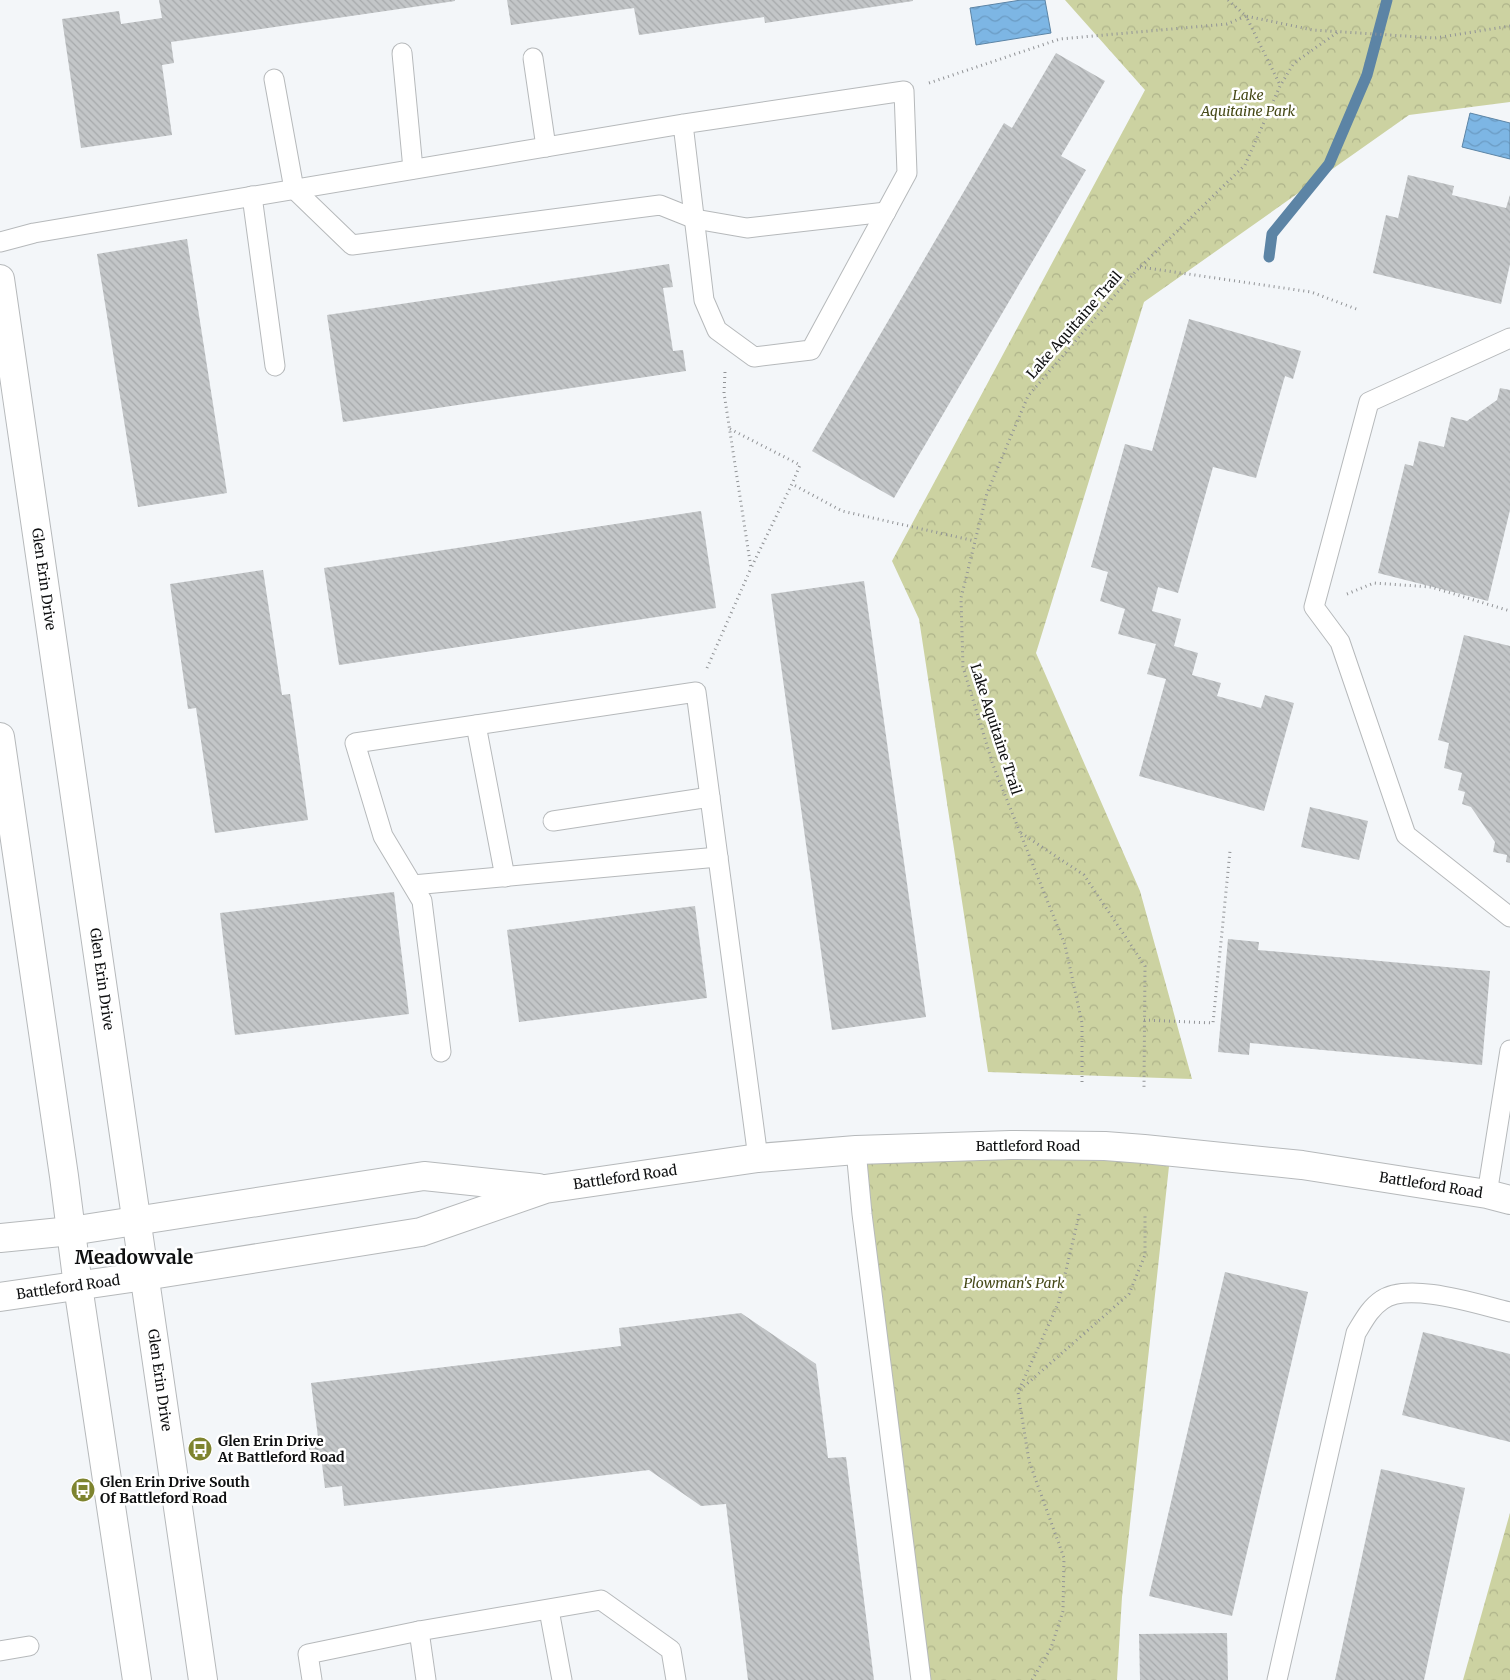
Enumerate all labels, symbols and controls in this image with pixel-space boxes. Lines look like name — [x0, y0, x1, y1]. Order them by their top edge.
park label: Lake Aquitaine Park — [1200, 86, 1295, 120]
street label: Lake Aquitaine Trail — [1022, 267, 1126, 382]
street label: Glen Erin Drive — [28, 527, 60, 631]
street label: Lake Aquitaine Trail — [966, 661, 1026, 797]
street label: Glen Erin Drive — [86, 927, 118, 1031]
street label: Battleford Road — [976, 1137, 1081, 1155]
street label: Battleford Road — [572, 1161, 679, 1193]
street label: Battleford Road — [1378, 1168, 1485, 1202]
district label: Meadowvale — [75, 1245, 193, 1269]
street label: Battleford Road — [15, 1271, 122, 1303]
park label: Plowman's Park — [963, 1274, 1065, 1292]
street label: Glen Erin Drive — [144, 1328, 176, 1432]
place label: Glen Erin Drive At Battleford Road — [217, 1432, 345, 1466]
bus stop icon: Glen Erin Drive At Battleford Road — [187, 1436, 213, 1462]
place label: Glen Erin Drive South Of Battleford Road — [100, 1473, 250, 1507]
bus stop icon: Glen Erin Drive South Of Battleford Road — [70, 1477, 96, 1503]

